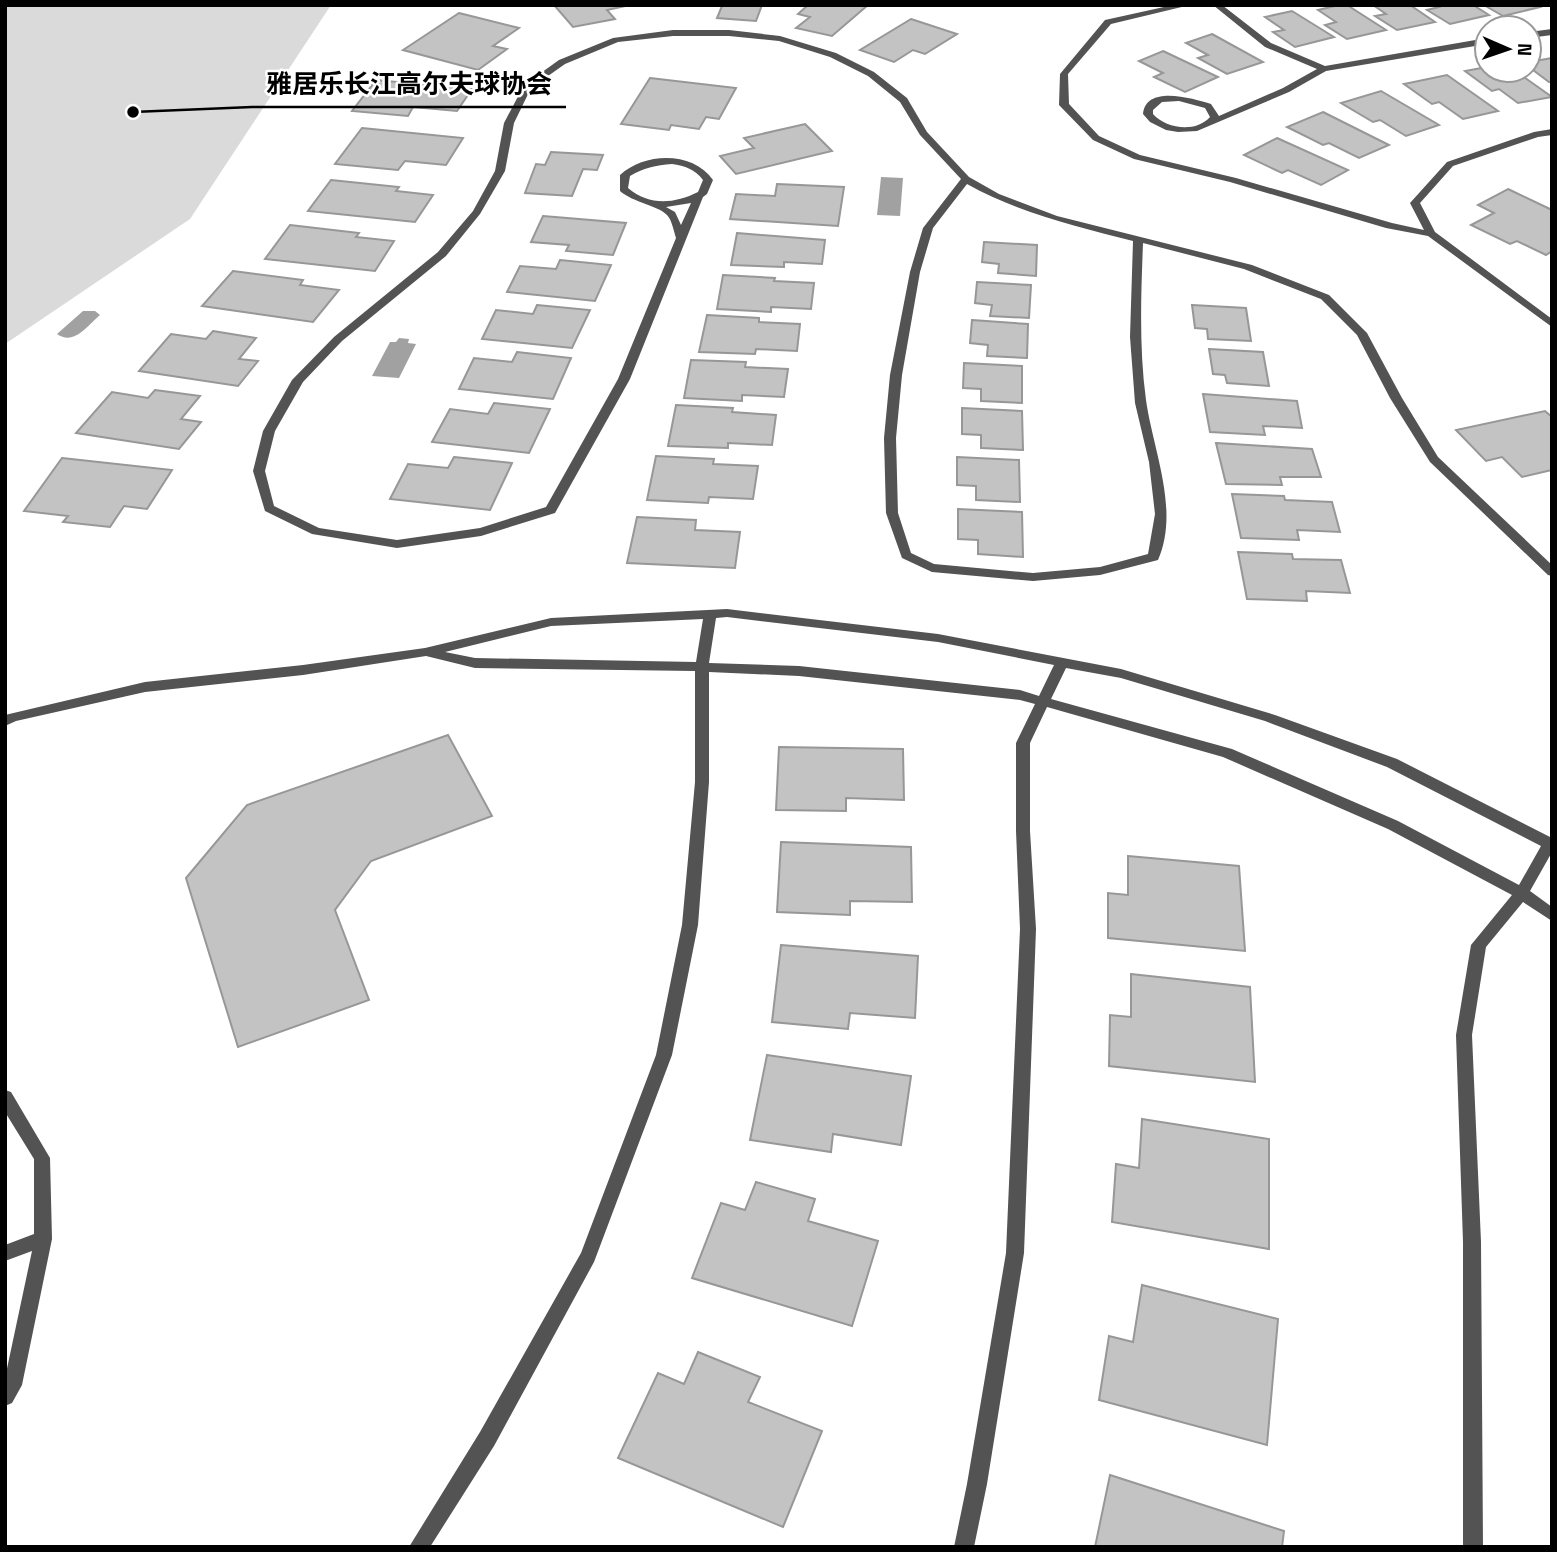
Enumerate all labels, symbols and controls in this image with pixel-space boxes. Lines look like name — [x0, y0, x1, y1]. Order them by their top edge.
north arrow — [1473, 14, 1543, 84]
text: N — [1512, 43, 1537, 56]
callout: 雅居乐长江高尔夫球协会 — [252, 60, 566, 107]
text: 雅居乐长江高尔夫球协会 — [266, 67, 552, 101]

